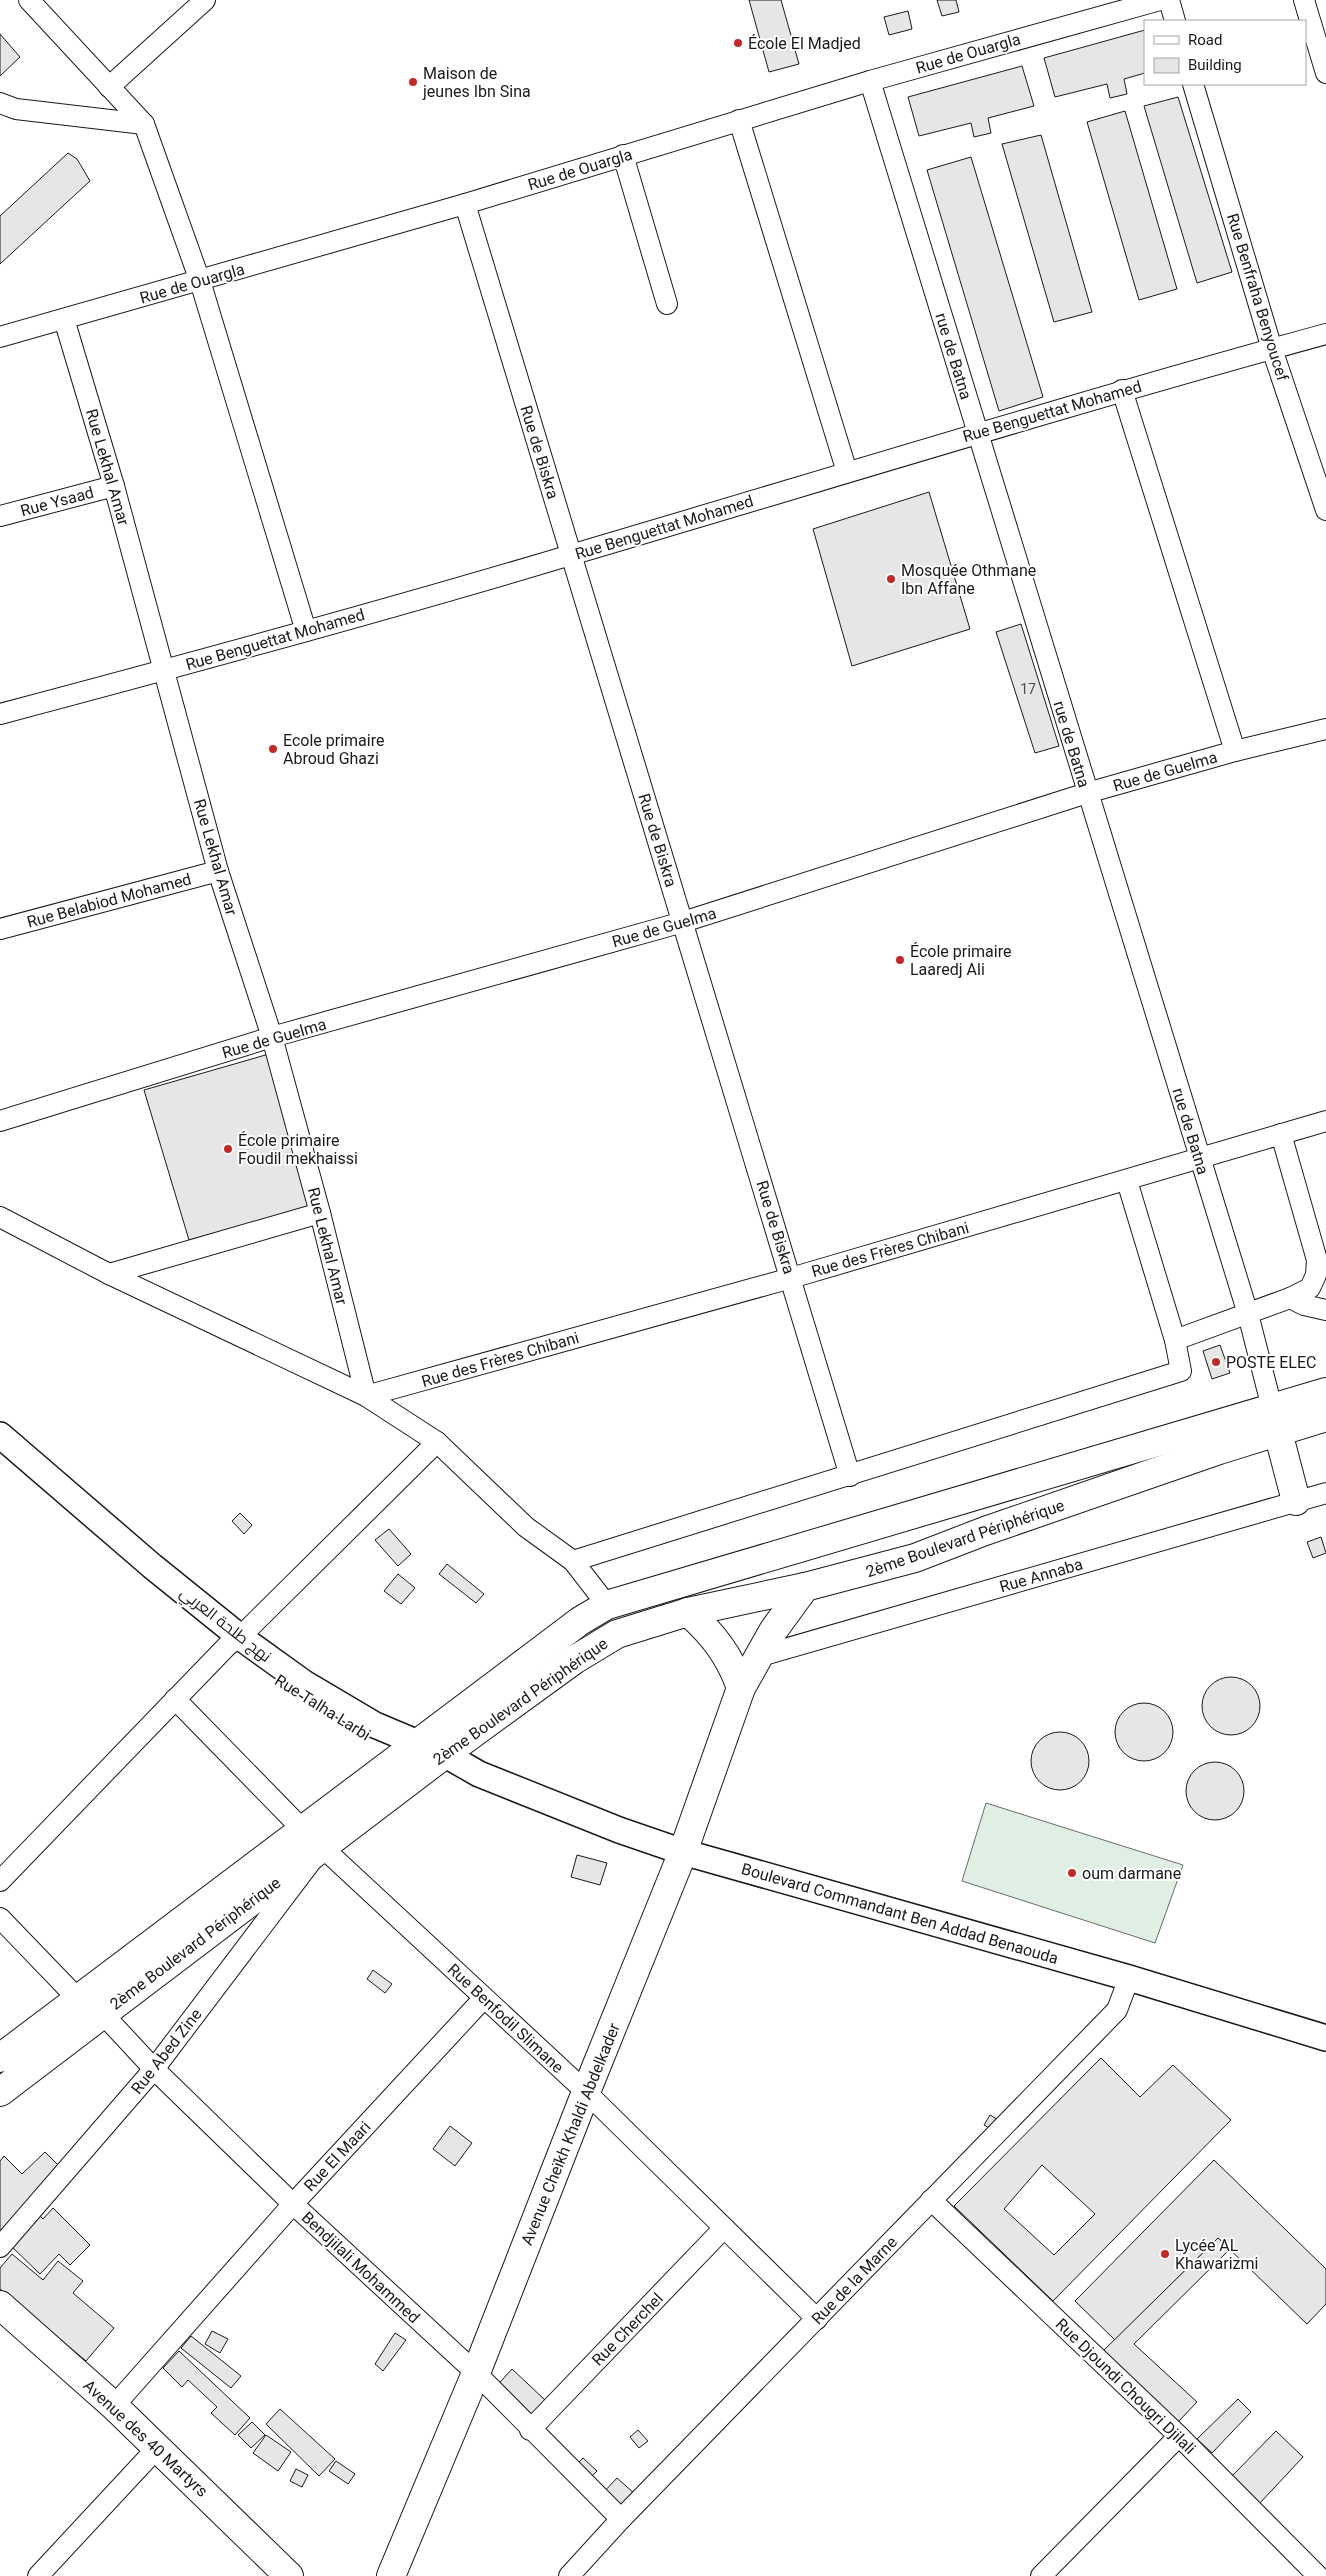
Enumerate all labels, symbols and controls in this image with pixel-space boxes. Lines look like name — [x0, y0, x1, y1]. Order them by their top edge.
legend — [1144, 20, 1306, 85]
street label: Rue de Ouargla — [914, 29, 1023, 77]
text: Road — [1188, 31, 1222, 49]
place label: École El Madjed — [748, 34, 861, 53]
marker: École El Madjed — [732, 37, 744, 49]
text: Building — [1188, 56, 1242, 74]
place label: Maison de jeunes Ibn Sina — [422, 64, 531, 101]
marker: Maison de jeunes Ibn Sina — [407, 76, 419, 88]
street label: Rue de Ouargla — [526, 145, 635, 194]
street label: Rue Benfraha Benyoucef — [1223, 211, 1292, 384]
street label: Rue de Ouargla — [138, 259, 247, 307]
street label: rue de Batna — [931, 311, 976, 402]
street label: Rue Benguettat Mohamed — [960, 377, 1144, 446]
street label: Rue de Biskra — [516, 403, 563, 501]
street label: Rue Lekhal Amar — [82, 407, 133, 528]
street label: Rue Ysaad — [18, 483, 96, 520]
street label: Rue Benguettat Mohamed — [573, 491, 755, 564]
place label: Mosquée Othmane Ibn Affane — [901, 561, 1036, 598]
marker: Mosquée Othmane Ibn Affane — [885, 573, 897, 585]
street label: Rue Benguettat Mohamed — [183, 605, 367, 674]
house number: 17 — [1020, 681, 1036, 697]
street label: rue de Batna — [1049, 699, 1094, 790]
place label: Ecole primaire Abroud Ghazi — [283, 731, 384, 768]
marker: Ecole primaire Abroud Ghazi — [267, 743, 279, 755]
street label: Rue de Guelma — [1111, 748, 1219, 795]
street label: Rue de Biskra — [634, 791, 681, 889]
street label: Rue Lekhal Amar — [190, 797, 241, 918]
street label: Rue Belabiod Mohamed — [25, 869, 193, 932]
street label: Rue de Guelma — [610, 904, 718, 951]
place label: École primaire Laaredj Ali — [910, 942, 1011, 979]
marker: École primaire Laaredj Ali — [894, 954, 906, 966]
street label: Rue de Guelma — [220, 1015, 328, 1062]
street label: rue de Batna — [1168, 1086, 1213, 1177]
place label: École primaire Foudil mekhaissi — [238, 1131, 358, 1168]
marker: École primaire Foudil mekhaissi — [222, 1143, 234, 1155]
street label: Rue de Biskra — [752, 1178, 799, 1276]
street label: Rue Lekhal Amar — [304, 1185, 351, 1307]
street label: Rue des Frères Chibani — [809, 1218, 971, 1281]
street label: Rue des Frères Chibani — [419, 1328, 581, 1391]
place label: POSTE ELEC — [1226, 1353, 1316, 1372]
marker: POSTE ELEC — [1210, 1356, 1222, 1368]
street label: 2ème Boulevard Périphérique — [863, 1496, 1067, 1581]
street label: Rue Annaba — [997, 1555, 1085, 1596]
street label: نهج طلحة العربي — [174, 1583, 275, 1669]
street label: 2ème Boulevard Périphérique — [429, 1634, 611, 1769]
street label: Rue Talha Larbi — [271, 1670, 374, 1744]
street label: Boulevard Commandant Ben Addad Benaouda — [739, 1859, 1061, 1968]
place label: oum darmane — [1082, 1864, 1181, 1883]
marker: oum darmane — [1066, 1867, 1078, 1879]
street label: 2ème Boulevard Périphérique — [106, 1873, 284, 2014]
street label: Rue Benfodil Slimane — [444, 1960, 567, 2077]
street label: Rue Abed Zine — [127, 2005, 206, 2098]
street label: Avenue Cheïkh Khaldi Abdelkader — [517, 2020, 624, 2248]
street label: Rue El Maari — [300, 2117, 375, 2195]
street label: Bendjilali Mohammed — [298, 2208, 424, 2327]
street label: Rue de la Marne — [808, 2233, 901, 2328]
place label: Lycée AL Khawarizmi — [1175, 2236, 1258, 2273]
marker: Lycée AL Khawarizmi — [1159, 2248, 1171, 2260]
street label: Rue Cherchel — [588, 2289, 667, 2370]
street label: Rue Djoundi Chougri Djilali — [1052, 2315, 1200, 2458]
street label: Avenue des 40 Martyrs — [80, 2376, 212, 2501]

